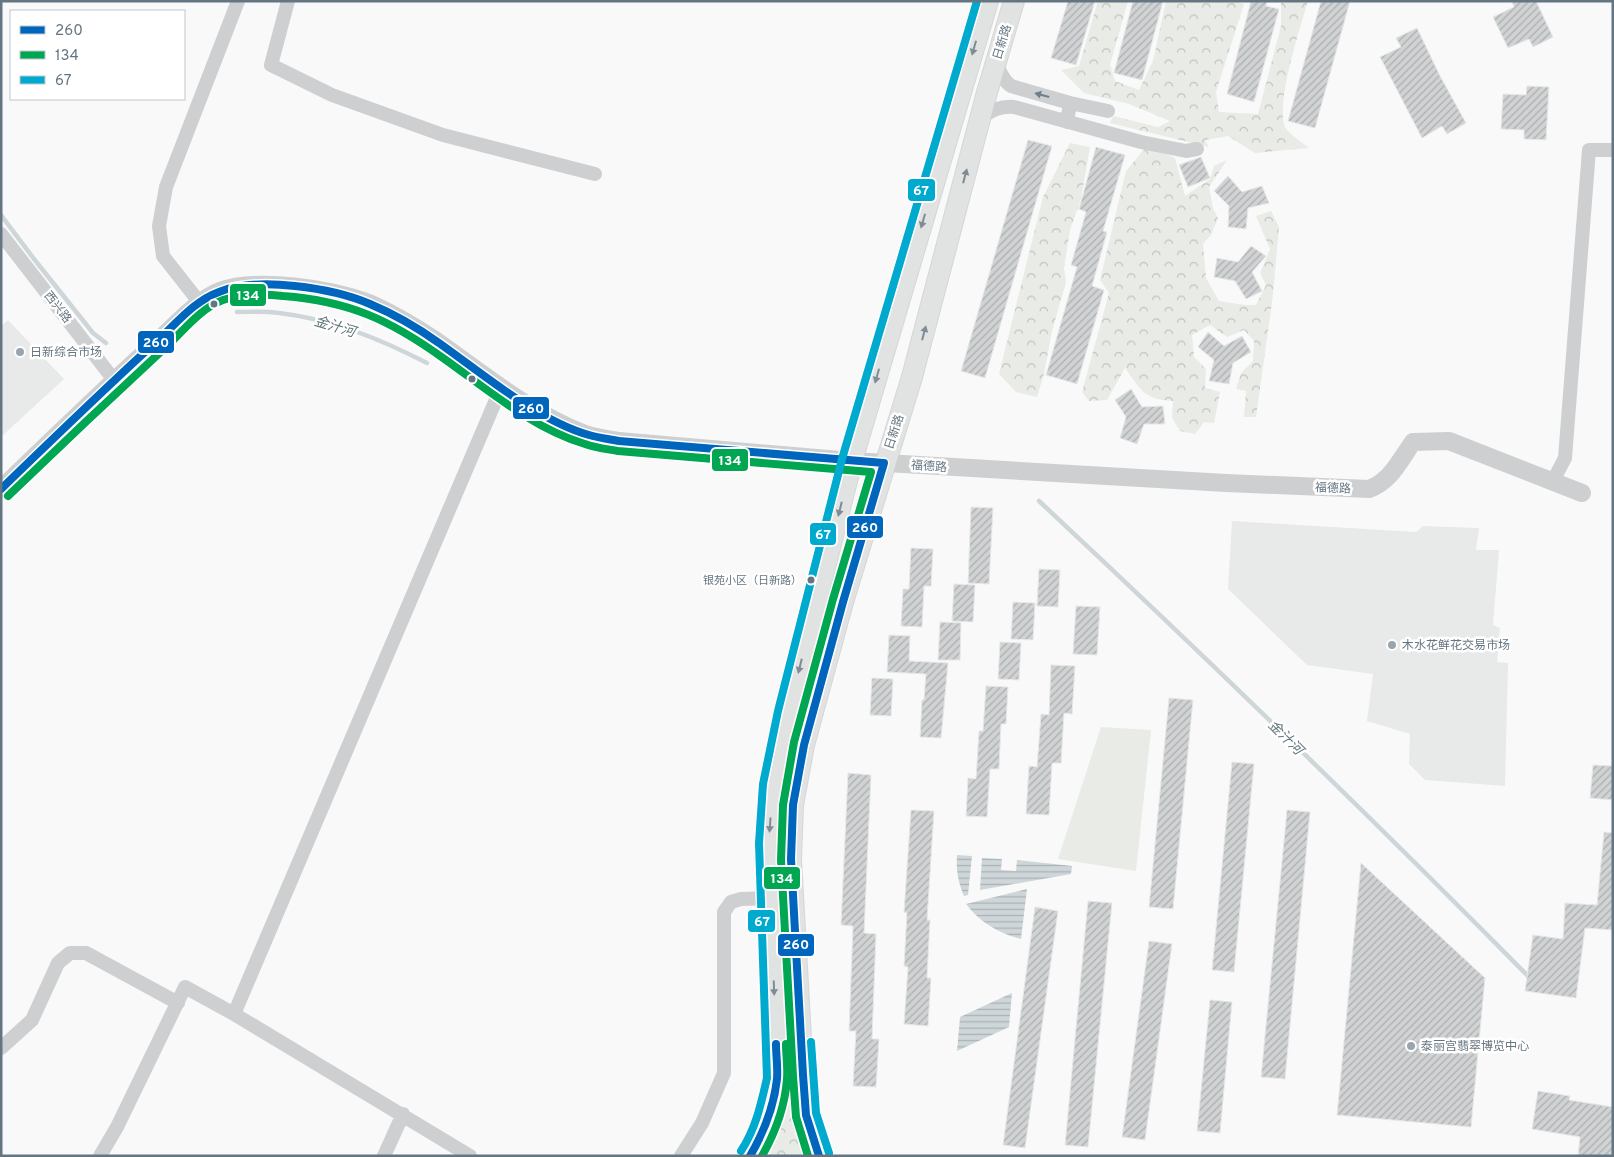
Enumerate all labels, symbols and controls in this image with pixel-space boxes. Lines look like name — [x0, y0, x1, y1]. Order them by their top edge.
legend — [10, 10, 185, 100]
text: 260 — [55, 22, 83, 41]
street label: 日新路 — [990, 23, 1016, 62]
one-way arrow — [970, 41, 978, 56]
text: 134 — [55, 47, 79, 66]
text: 67 — [55, 72, 72, 91]
one-way arrow — [1035, 90, 1050, 98]
one-way arrow — [961, 168, 969, 183]
line badge: 67 — [907, 178, 936, 202]
text: 67 — [913, 183, 929, 200]
one-way arrow — [919, 213, 927, 228]
line badge: 134 — [229, 283, 267, 307]
text: 134 — [237, 288, 260, 305]
street label: 西兴路 — [40, 289, 75, 327]
unlabelled marker — [209, 299, 219, 309]
water label: 金汁河 — [312, 313, 360, 343]
one-way arrow — [920, 325, 928, 340]
line badge: 260 — [137, 330, 175, 354]
text: 260 — [143, 335, 169, 352]
place label: 日新综合市场 — [30, 345, 102, 361]
marker: 日新综合市场 — [14, 346, 26, 358]
one-way arrow — [873, 369, 881, 384]
unlabelled marker — [467, 374, 477, 384]
line badge: 260 — [512, 396, 550, 420]
text: 260 — [518, 401, 544, 418]
street label: 日新路 — [882, 413, 908, 452]
line badge: 134 — [711, 448, 749, 472]
text: 134 — [719, 453, 742, 470]
street label: 福德路 — [910, 458, 947, 476]
street label: 福德路 — [1315, 480, 1351, 498]
one-way arrow — [836, 501, 844, 516]
line badge: 260 — [846, 515, 884, 539]
text: 260 — [852, 520, 878, 537]
line badge: 67 — [809, 522, 837, 546]
text: 67 — [815, 527, 831, 544]
place label: 银苑小区（日新路） — [703, 574, 802, 588]
marker: 银苑小区（日新路） — [806, 575, 816, 585]
place label: 木水花鲜花交易市场 — [1402, 638, 1510, 654]
marker: 木水花鲜花交易市场 — [1386, 639, 1398, 651]
one-way arrow — [796, 658, 804, 674]
water label: 金汁河 — [1264, 717, 1308, 761]
one-way arrow — [766, 818, 774, 834]
line badge: 134 — [763, 866, 801, 890]
text: 134 — [771, 871, 794, 888]
line badge: 67 — [747, 909, 776, 933]
text: 67 — [754, 914, 770, 931]
line badge: 260 — [777, 933, 815, 957]
text: 260 — [783, 937, 809, 954]
one-way arrow — [770, 980, 778, 996]
place label: 泰丽宫翡翠博览中心 — [1421, 1039, 1529, 1055]
marker: 泰丽宫翡翠博览中心 — [1405, 1040, 1417, 1052]

